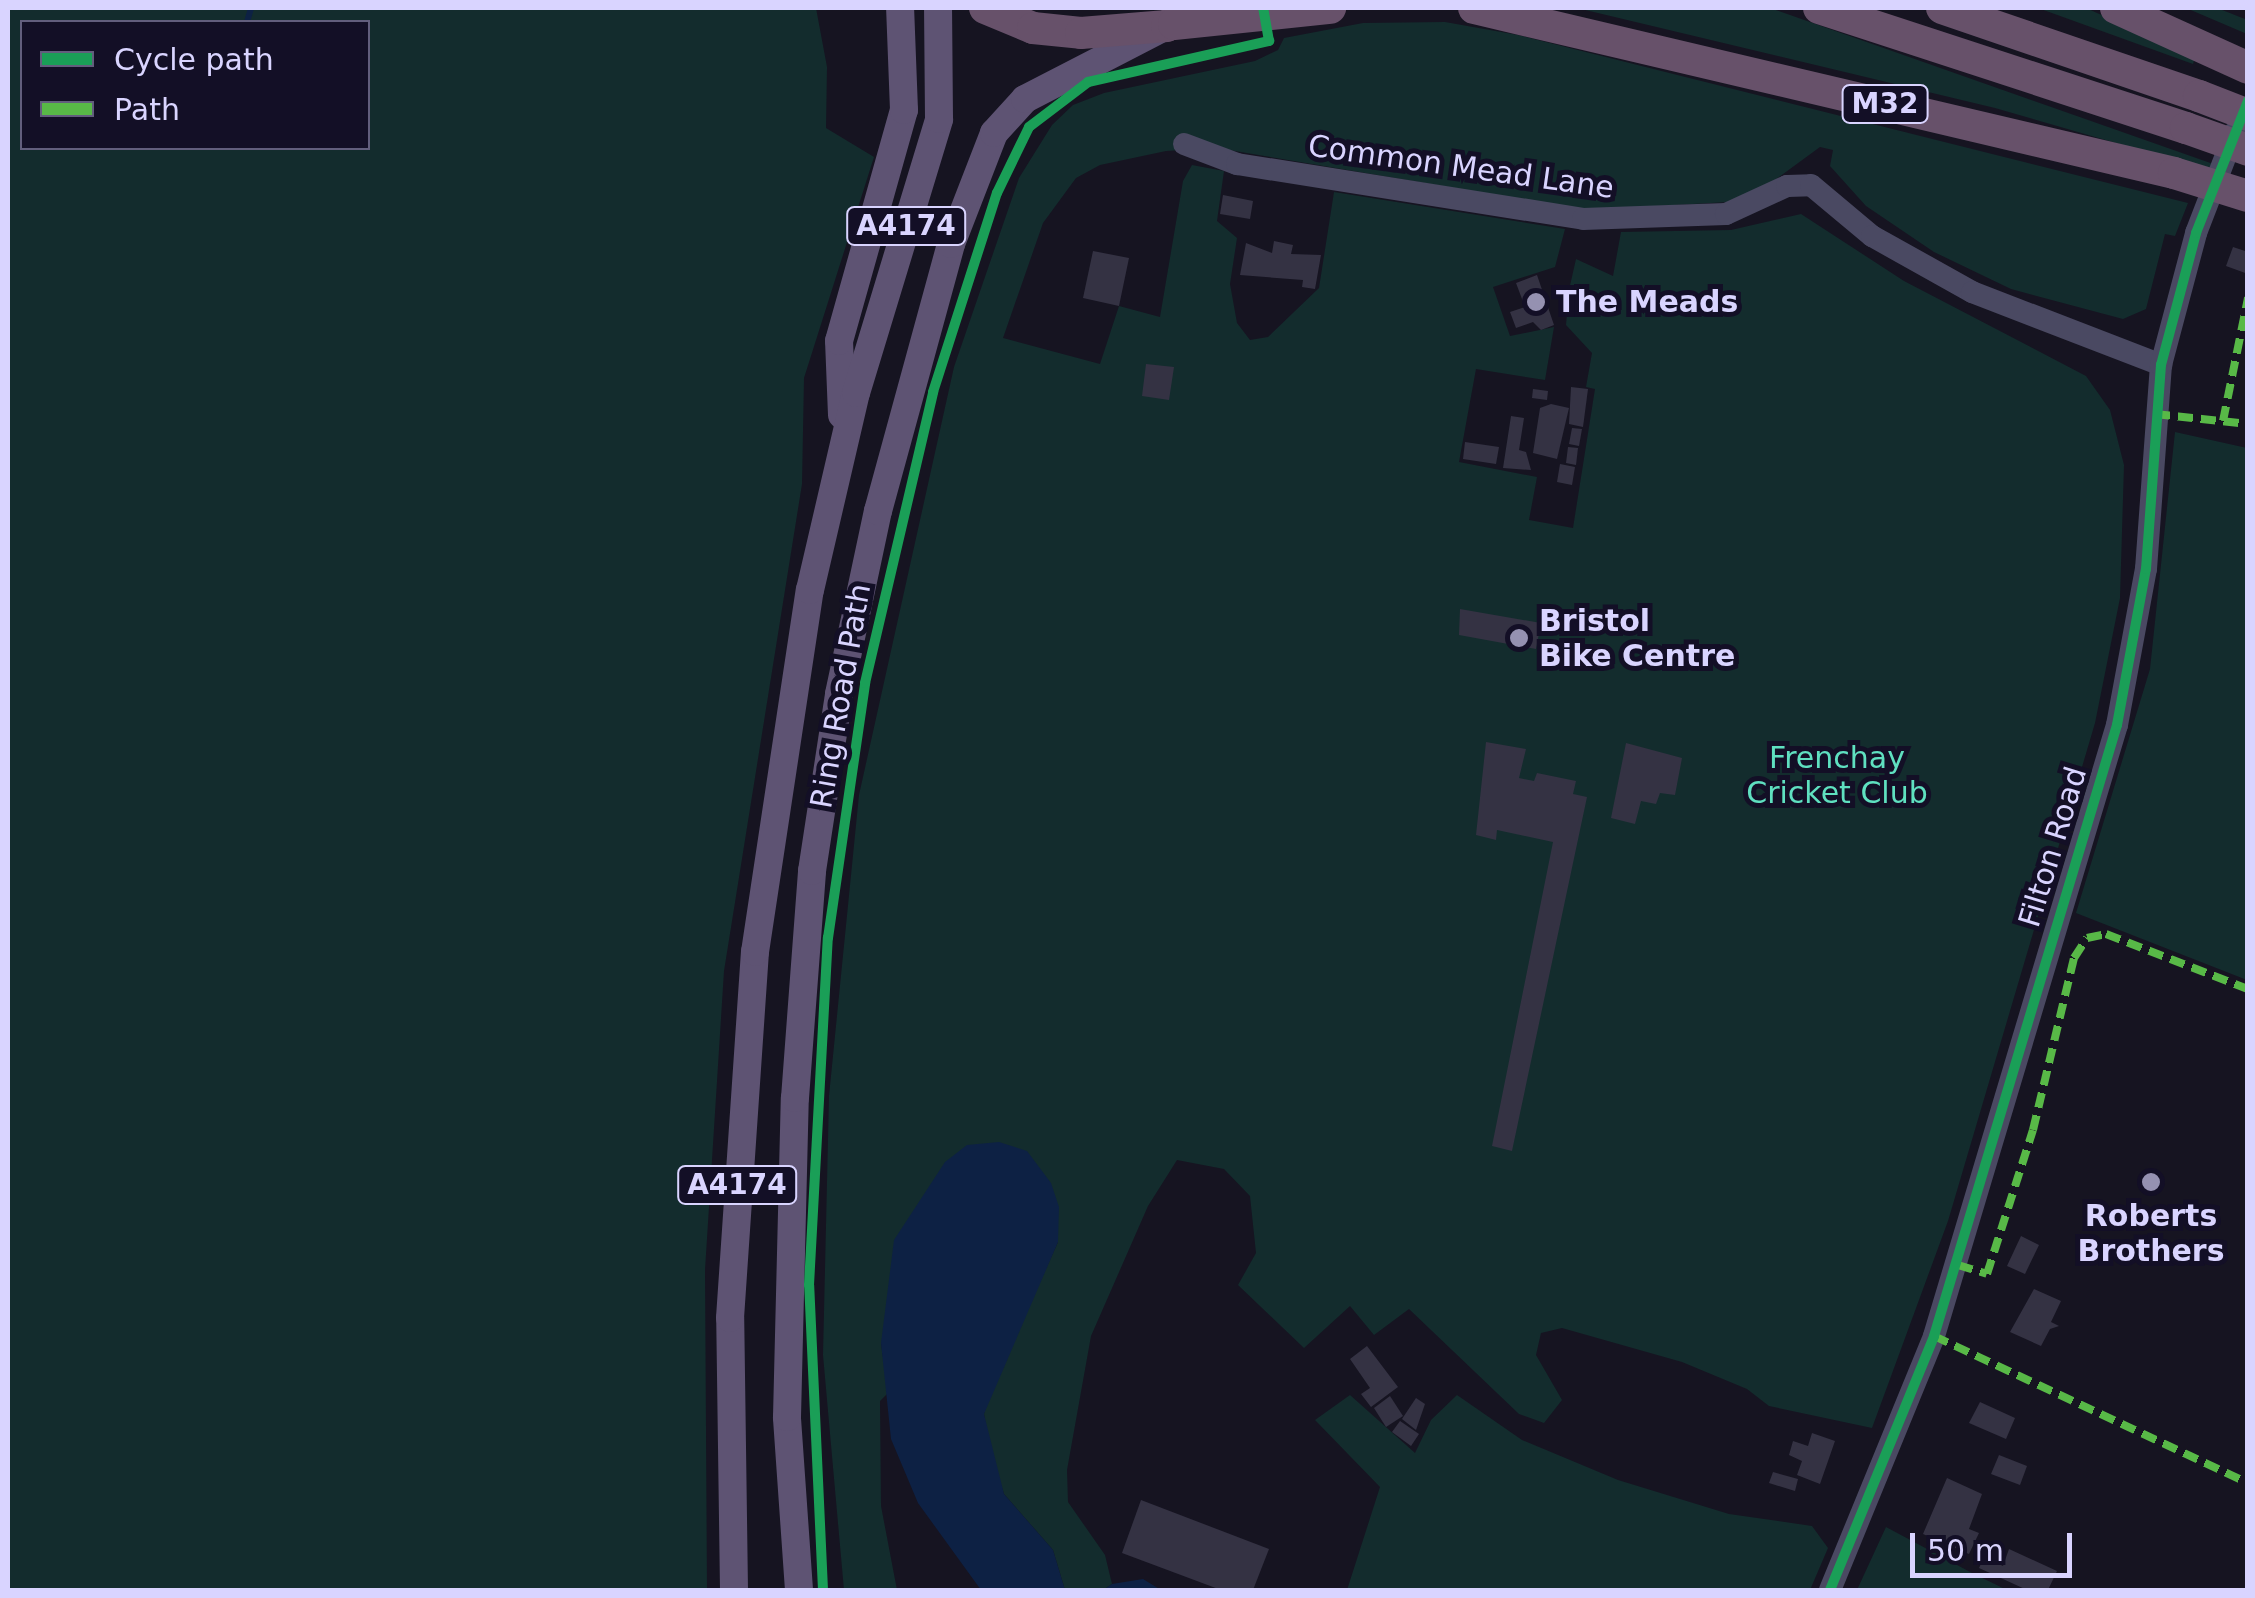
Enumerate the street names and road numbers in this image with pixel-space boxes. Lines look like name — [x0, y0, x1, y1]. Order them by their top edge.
road number: M32 — [1840, 81, 1930, 127]
street label: Common Mead Lane — [1306, 128, 1616, 206]
road number: A4174 — [846, 203, 966, 249]
street label: Ring Road Path — [804, 581, 878, 811]
street label: Filton Road — [2012, 763, 2094, 931]
road number: A4174 — [677, 1162, 797, 1208]

